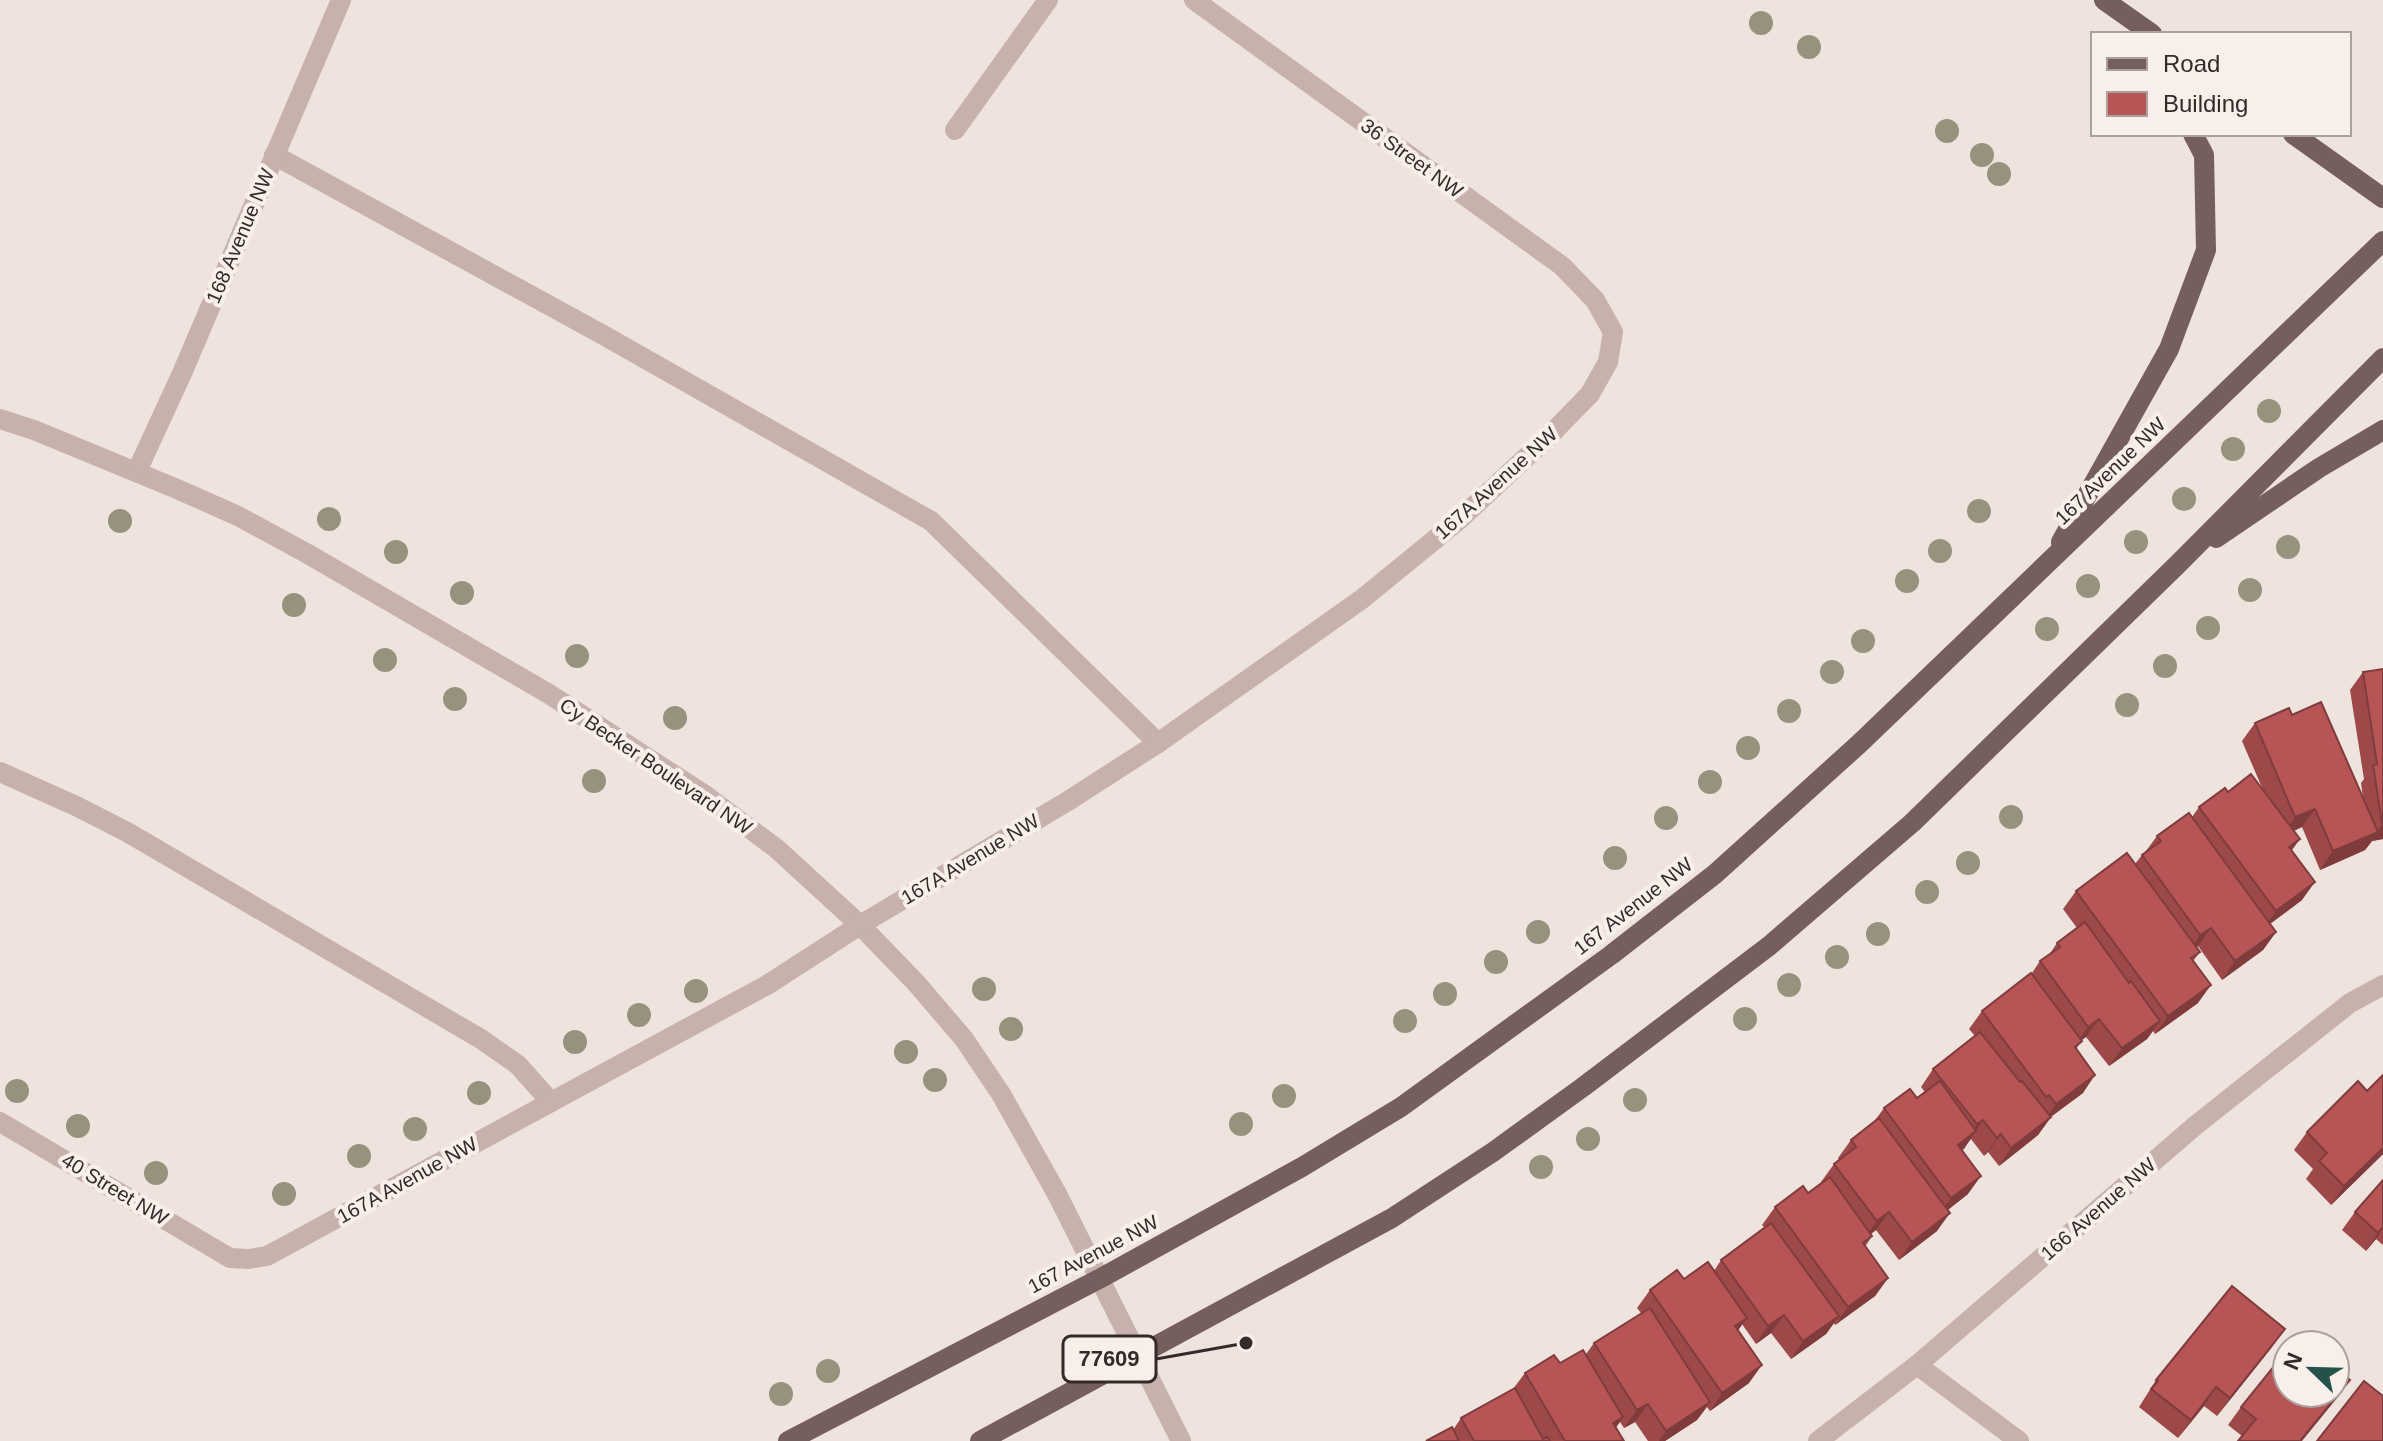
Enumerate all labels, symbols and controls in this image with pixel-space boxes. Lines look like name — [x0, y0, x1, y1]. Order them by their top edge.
legend — [2091, 32, 2351, 136]
text: Road — [2163, 50, 2220, 77]
text: Building — [2163, 90, 2248, 117]
street label: 36 Street NW — [1357, 114, 1467, 202]
street label: 168 Avenue NW — [202, 165, 278, 307]
street label: 167 Avenue NW — [2051, 413, 2170, 529]
street label: 167A Avenue NW — [1431, 422, 1562, 544]
street label: Cy Becker Boulevard NW — [556, 693, 756, 839]
street label: 167A Avenue NW — [897, 809, 1043, 909]
street label: 167 Avenue NW — [1569, 853, 1697, 959]
street label: 167A Avenue NW — [333, 1132, 481, 1228]
street label: 40 Street NW — [58, 1149, 172, 1229]
street label: 166 Avenue NW — [2036, 1153, 2160, 1265]
street label: 167 Avenue NW — [1024, 1210, 1162, 1298]
north arrow — [2271, 1329, 2351, 1409]
callout: 77609 — [1063, 1336, 1156, 1382]
text: 77609 — [1078, 1346, 1140, 1371]
text: N — [2278, 1349, 2308, 1374]

